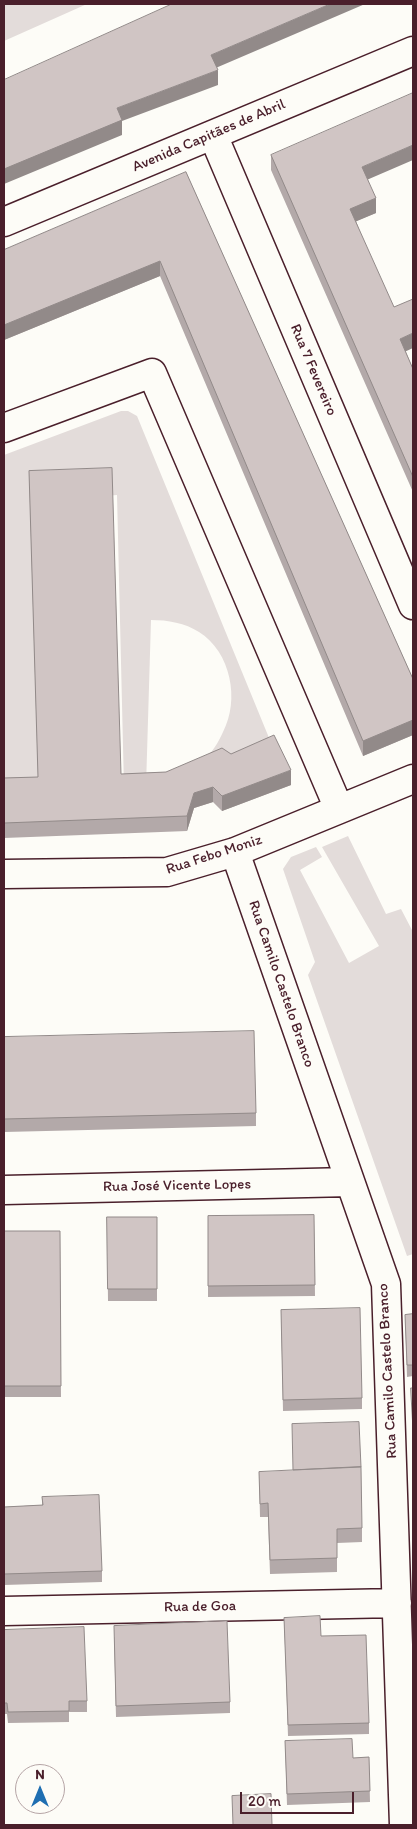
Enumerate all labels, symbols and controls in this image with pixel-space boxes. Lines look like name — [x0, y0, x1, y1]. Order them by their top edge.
street label: Avenida Capitães de Abril — [130, 96, 288, 176]
street label: Rua 7 Fevereiro — [286, 322, 340, 418]
street label: Rua Febo Moniz — [164, 831, 264, 879]
street label: Rua Camilo Castelo Branco — [244, 898, 318, 1070]
street label: Rua José Vicente Lopes — [103, 1176, 251, 1196]
street label: Rua Camilo Castelo Branco — [374, 1283, 402, 1459]
street label: Rua de Goa — [164, 1597, 236, 1617]
north arrow — [15, 1764, 65, 1814]
text: N — [35, 1766, 45, 1783]
scale bar — [242, 1782, 356, 1814]
text: 20 m — [248, 1792, 281, 1810]

